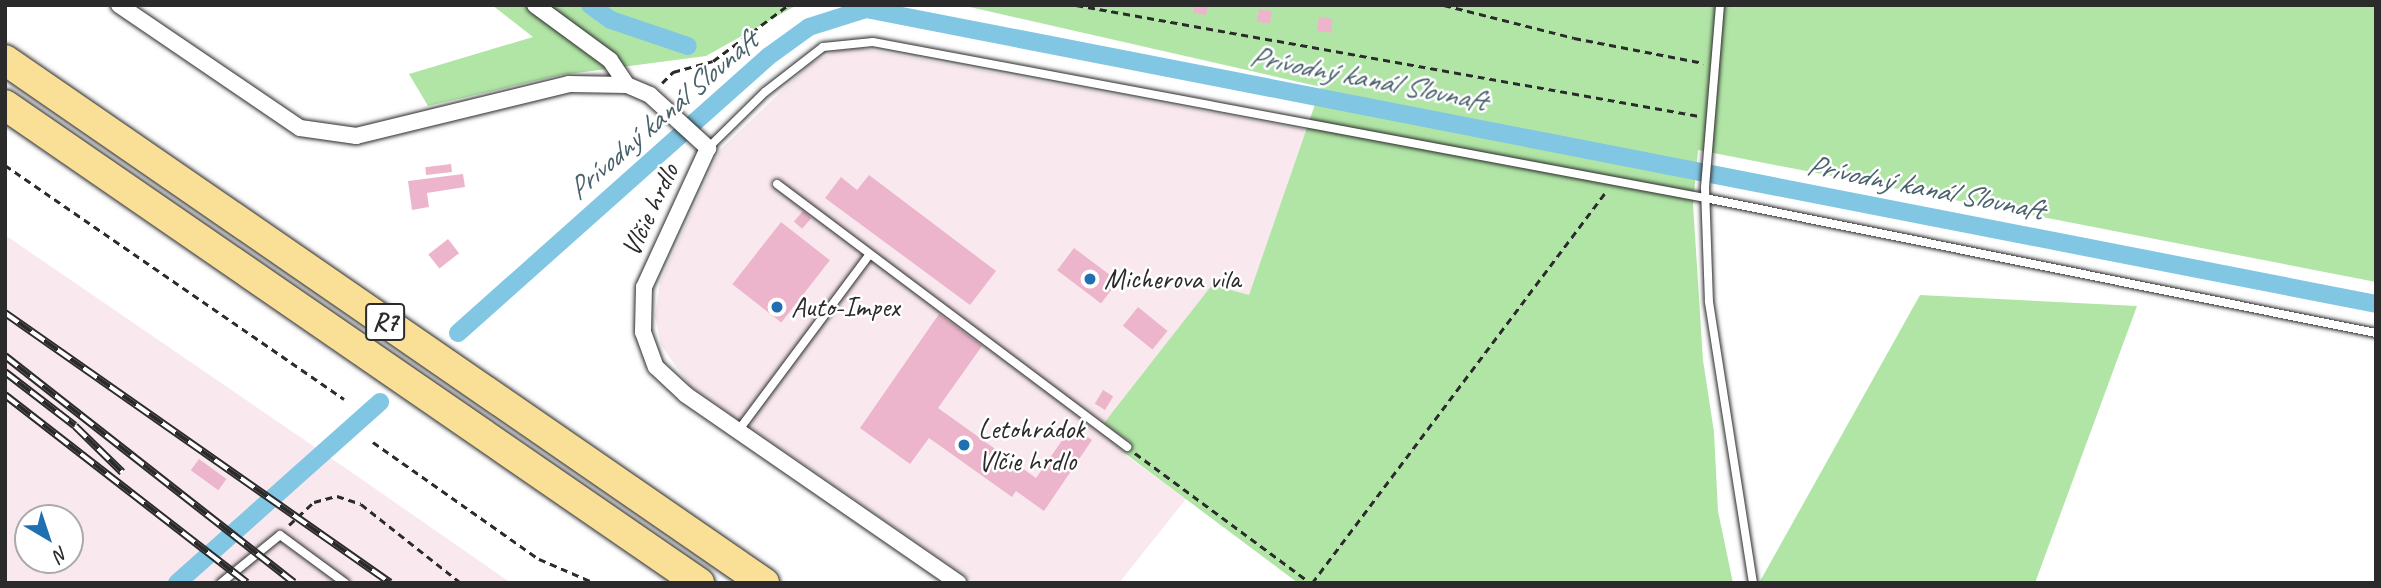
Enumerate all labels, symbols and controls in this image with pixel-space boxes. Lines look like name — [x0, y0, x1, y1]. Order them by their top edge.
water label: Prívodný kanál Slovnaft — [559, 23, 765, 207]
water label: Prívodný kanál Slovnaft — [1247, 37, 1489, 119]
water label: Prívodný kanál Slovnaft — [1804, 146, 2046, 228]
street label: Vlčie hrdlo — [614, 158, 686, 262]
place label: Micherova vila — [1104, 262, 1240, 296]
marker: Micherova vila — [1082, 271, 1098, 287]
place label: Auto-Impex — [791, 290, 900, 324]
marker: Auto-Impex — [769, 299, 785, 315]
road number: R7 — [364, 300, 406, 344]
place label: Letohrádok Vlčie hrdlo — [978, 412, 1084, 478]
marker: Letohrádok Vlčie hrdlo — [956, 437, 972, 453]
north arrow — [14, 504, 84, 574]
text: N — [49, 541, 73, 567]

